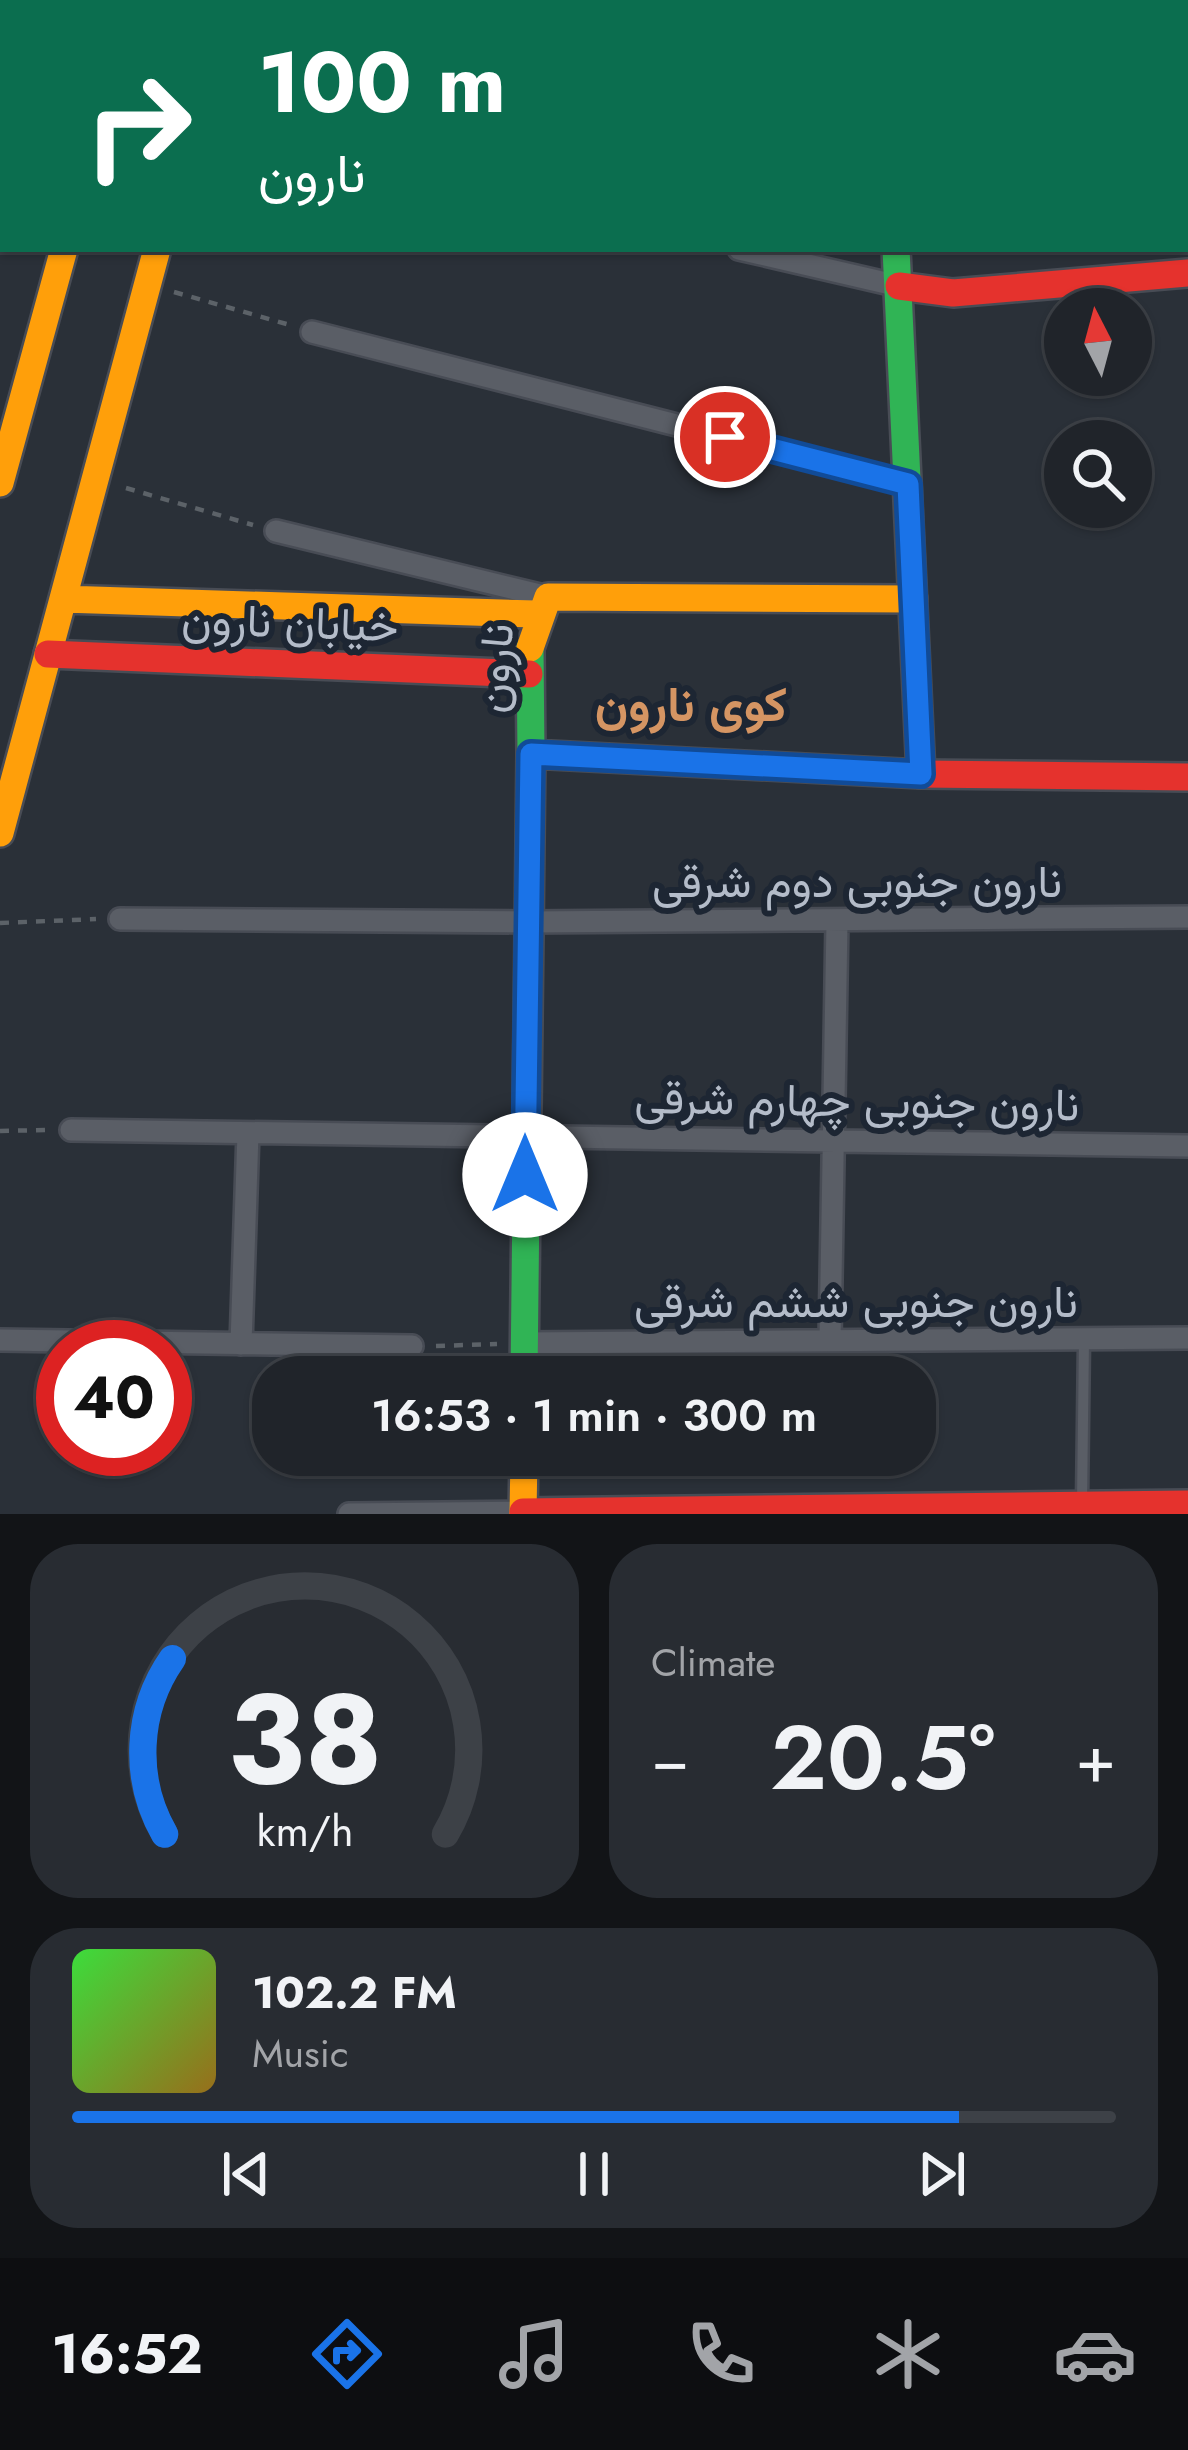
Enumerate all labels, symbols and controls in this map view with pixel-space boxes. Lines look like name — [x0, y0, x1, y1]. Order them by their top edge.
text: 100 m — [258, 22, 506, 144]
icon: right — [60, 48, 216, 204]
text: نارون — [258, 134, 366, 212]
north arrow — [1044, 288, 1152, 396]
map controls — [1044, 288, 1152, 528]
pin — [674, 386, 776, 488]
icon: arrive — [692, 404, 758, 470]
button: search — [1044, 420, 1152, 528]
street label: خیابان نارون — [180, 586, 400, 658]
street label: نارون — [458, 620, 530, 716]
district label: کوی نارون — [595, 670, 787, 739]
street label: نارون جنوبی دوم شرقی — [652, 849, 1062, 914]
street label: نارون جنوبی چهارم شرقی — [634, 1065, 1080, 1137]
position arrow — [462, 1112, 588, 1238]
street label: نارون جنوبی ششم شرقی — [634, 1269, 1078, 1334]
speed limit sign: 40 — [36, 1320, 192, 1476]
text: 16:53 · 1 min · 300 m — [371, 1383, 817, 1448]
text: Climate — [651, 1634, 775, 1691]
text: 38 — [227, 1649, 382, 1830]
text: 20.5° — [770, 1693, 995, 1823]
text: − — [651, 1711, 690, 1807]
text: + — [1075, 1711, 1116, 1807]
text: km/h — [256, 1800, 353, 1862]
text: 102.2 FM — [252, 1960, 457, 2025]
text: Music — [252, 2025, 349, 2082]
icon: previous — [213, 2141, 279, 2207]
icon: pause — [561, 2141, 627, 2207]
icon: next — [909, 2141, 975, 2207]
icon: directions — [305, 2312, 389, 2396]
icon: music — [492, 2312, 576, 2396]
icon: phone — [679, 2312, 763, 2396]
icon: climate — [866, 2312, 950, 2396]
icon: car — [1053, 2312, 1137, 2396]
text: 16:52 — [51, 2315, 203, 2393]

